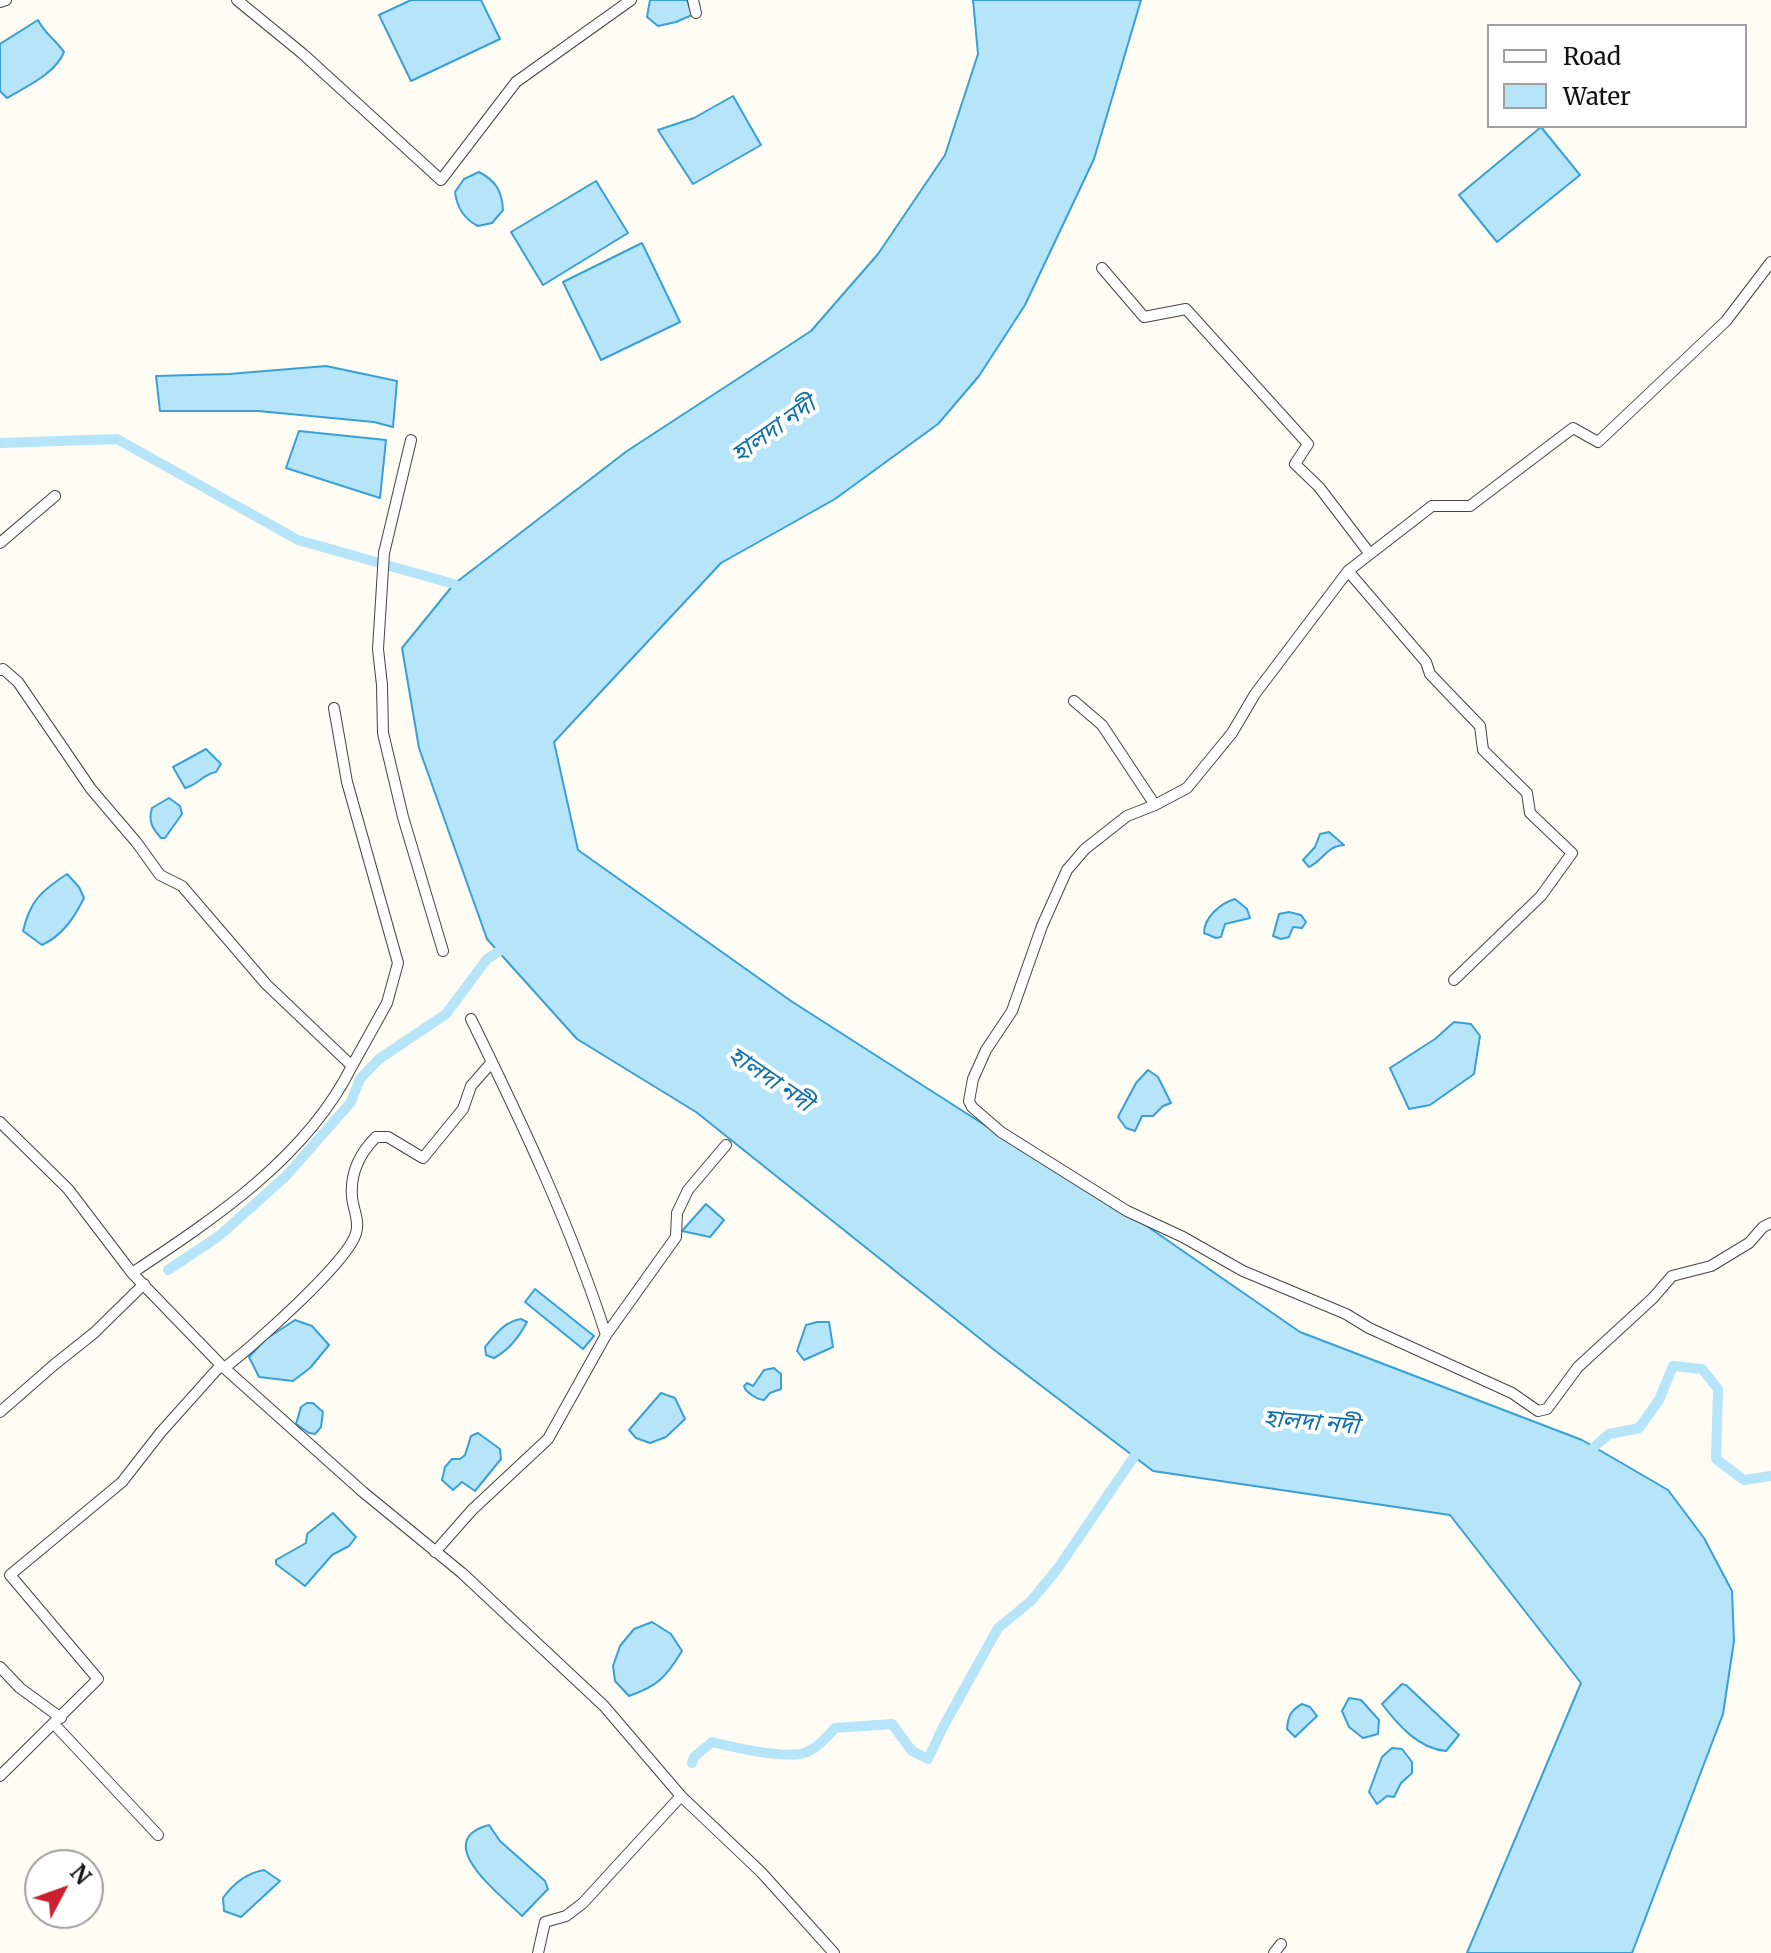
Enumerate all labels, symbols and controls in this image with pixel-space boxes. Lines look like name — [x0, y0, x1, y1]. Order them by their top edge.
legend — [1487, 24, 1747, 128]
text: Road — [1563, 41, 1621, 72]
text: Water — [1563, 81, 1631, 112]
water label: হালদা নদী — [727, 391, 821, 469]
water label: হালদা নদী — [722, 1041, 818, 1119]
water label: হালদা নদী — [1262, 1404, 1360, 1442]
north arrow — [24, 1849, 104, 1929]
text: N — [64, 1859, 97, 1890]

